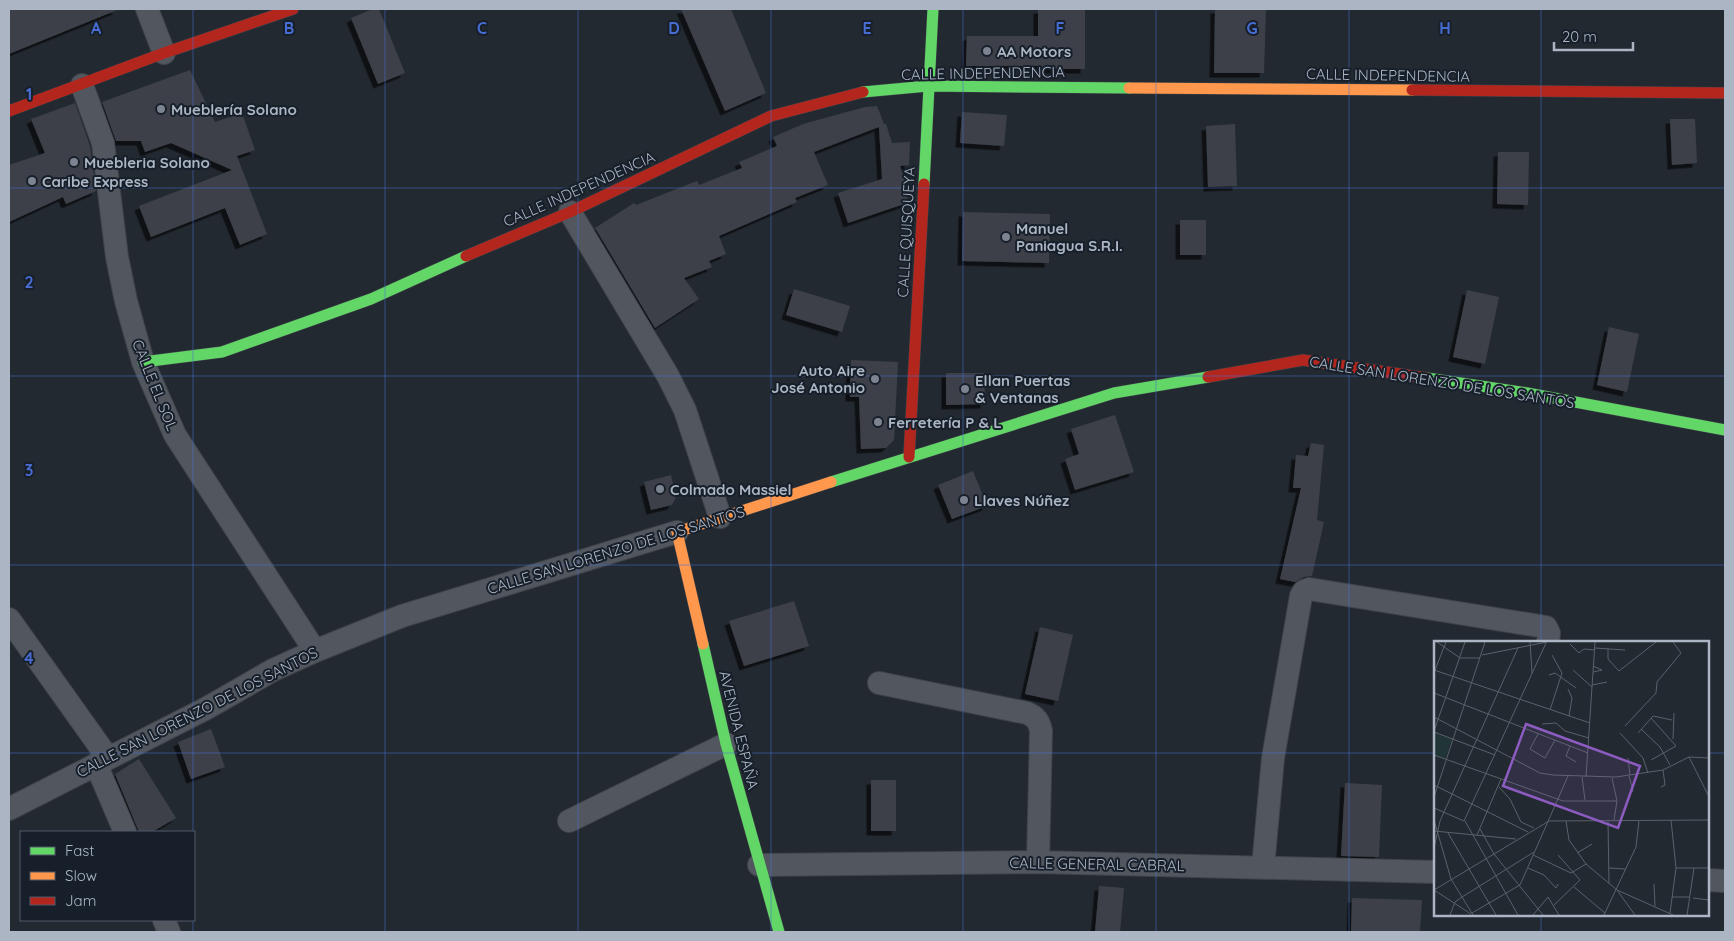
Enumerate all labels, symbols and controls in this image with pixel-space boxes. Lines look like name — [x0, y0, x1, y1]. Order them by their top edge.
text: A — [91, 18, 102, 38]
text: B — [284, 18, 294, 38]
text: C — [477, 18, 487, 38]
text: D — [668, 18, 680, 38]
text: E — [862, 18, 872, 38]
text: F — [1056, 18, 1065, 38]
text: G — [1246, 18, 1258, 38]
text: H — [1439, 18, 1451, 38]
scale bar — [1554, 20, 1633, 52]
text: 20 m — [1562, 27, 1597, 46]
place label: AA Motors — [997, 42, 1071, 61]
marker: AA Motors — [981, 45, 993, 57]
street label: CALLE INDEPENDENCIA — [901, 62, 1065, 84]
street label: CALLE INDEPENDENCIA — [1306, 64, 1470, 86]
text: 1 — [26, 84, 32, 104]
place label: Mueblería Solano — [171, 100, 297, 119]
marker: Mueblería Solano — [155, 103, 167, 115]
street label: CALLE INDEPENDENCIA — [500, 147, 658, 231]
place label: Muebleria Solano — [84, 153, 210, 172]
marker: Muebleria Solano — [68, 156, 80, 168]
street label: CALLE QUISQUEYA — [893, 166, 919, 298]
place label: Caribe Express — [42, 172, 148, 191]
marker: Caribe Express — [26, 175, 38, 187]
place label: Manuel Paniagua S.R.I. — [1016, 219, 1123, 255]
marker: Manuel Paniagua S.R.I. — [1000, 231, 1012, 243]
text: 2 — [24, 272, 34, 292]
street label: CALLE EL SOL — [128, 337, 182, 433]
street label: CALLE SAN LORENZO DE LOS SANTOS — [1308, 352, 1576, 412]
place label: Auto Aire José Antonio — [771, 361, 865, 397]
place label: Ellan Puertas & Ventanas — [975, 371, 1070, 407]
marker: Auto Aire José Antonio — [869, 373, 881, 385]
marker: Ellan Puertas & Ventanas — [959, 383, 971, 395]
place label: Ferretería P & L — [888, 413, 1002, 432]
marker: Ferretería P & L — [872, 416, 884, 428]
text: 3 — [25, 460, 33, 480]
place label: Colmado Massiel — [670, 480, 792, 499]
marker: Colmado Massiel — [654, 483, 666, 495]
place label: Llaves Núñez — [974, 491, 1069, 510]
marker: Llaves Núñez — [958, 494, 970, 506]
street label: CALLE SAN LORENZO DE LOS SANTOS — [485, 502, 747, 598]
inset map — [1434, 641, 1709, 916]
street label: CALLE SAN LORENZO DE LOS SANTOS — [73, 643, 321, 781]
text: 4 — [24, 648, 34, 668]
street label: AVENIDA ESPAÑA — [715, 669, 763, 792]
legend — [20, 831, 195, 921]
text: Fast — [65, 841, 94, 860]
street label: CALLE GENERAL CABRAL — [1009, 853, 1185, 875]
text: Slow — [65, 866, 97, 885]
text: Jam — [65, 891, 96, 910]

